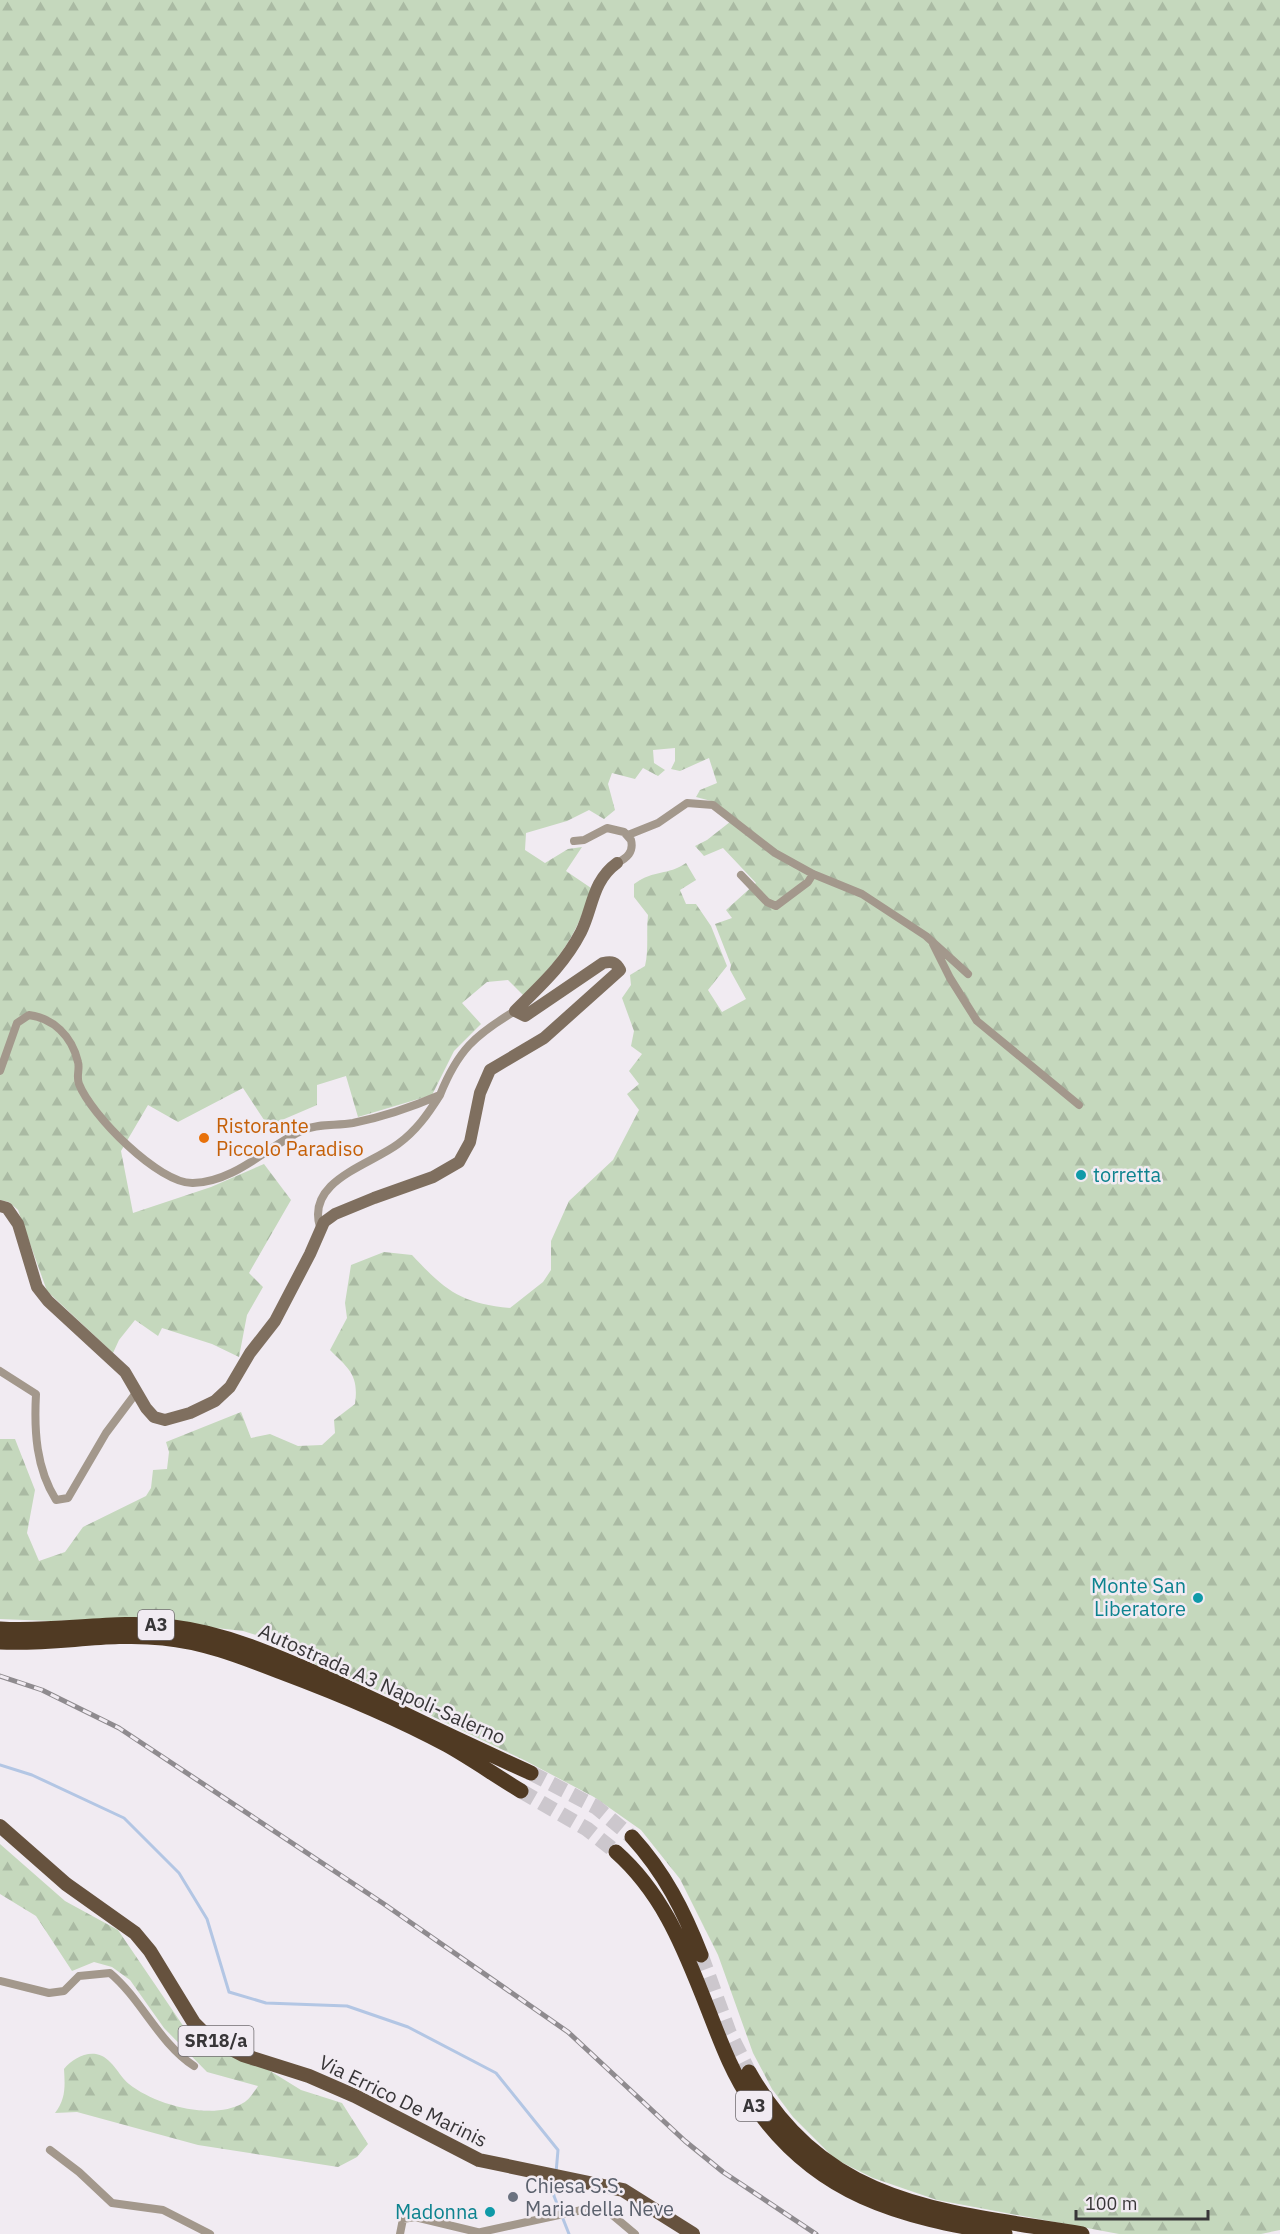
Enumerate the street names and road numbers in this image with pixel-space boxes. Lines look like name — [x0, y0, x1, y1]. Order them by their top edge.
road number: A3 — [138, 1610, 174, 1640]
street label: Autostrada A3 Napoli-Salerno — [254, 1617, 510, 1750]
road number: SR18/a — [178, 2026, 254, 2056]
street label: Via Errico De Marinis — [314, 2048, 492, 2153]
road number: A3 — [736, 2091, 772, 2121]

